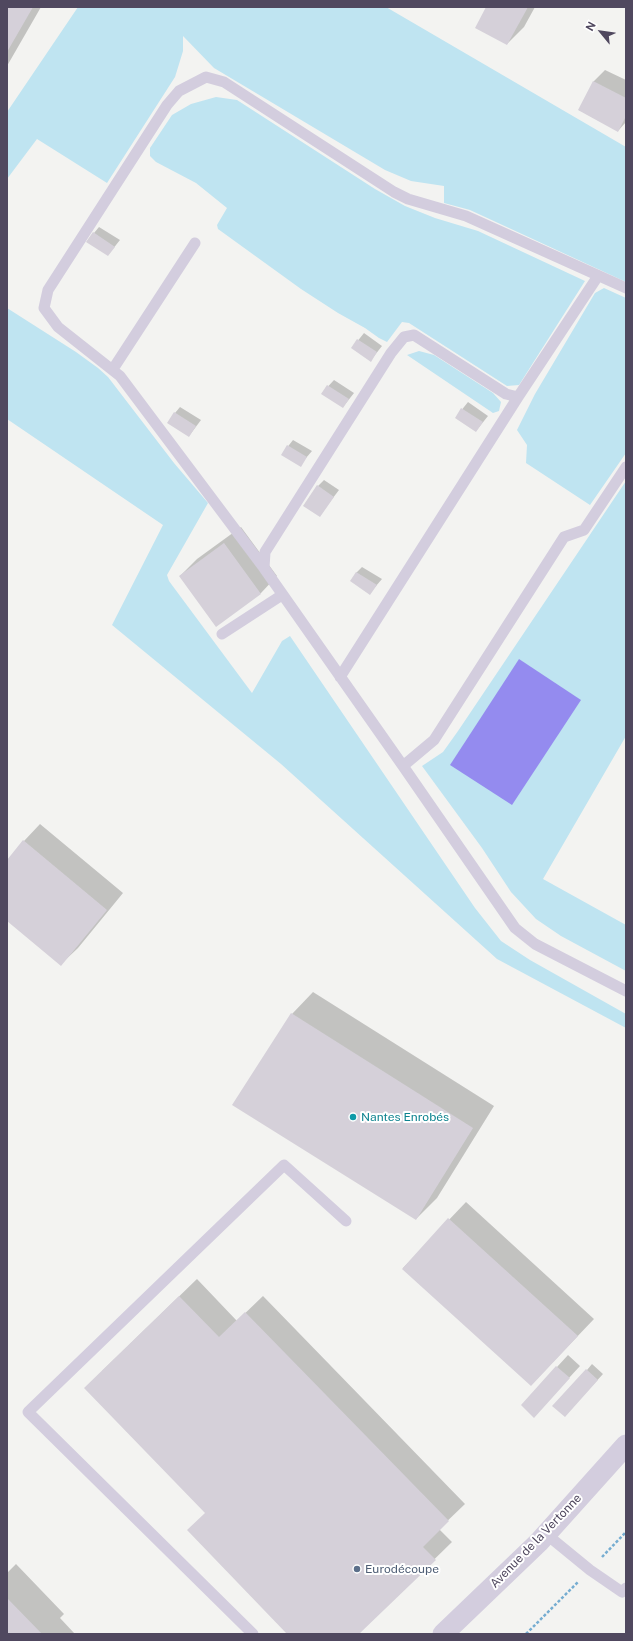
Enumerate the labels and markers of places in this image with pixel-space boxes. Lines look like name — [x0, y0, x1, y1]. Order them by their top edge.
place label: Nantes Enrobés — [361, 1110, 449, 1124]
marker: Nantes Enrobés — [348, 1112, 358, 1122]
place label: Eurodécoupe — [365, 1562, 439, 1576]
marker: Eurodécoupe — [352, 1564, 362, 1574]

